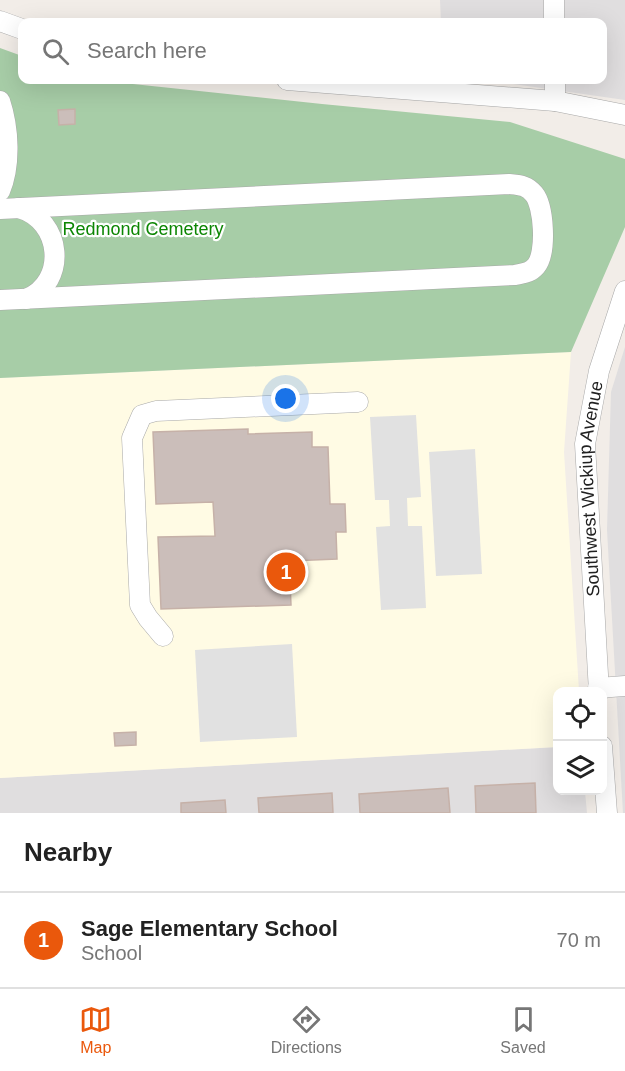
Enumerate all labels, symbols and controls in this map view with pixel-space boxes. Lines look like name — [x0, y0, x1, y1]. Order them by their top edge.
search box — [18, 18, 607, 84]
icon: search — [39, 35, 72, 68]
text: Search here — [87, 38, 207, 63]
park label: Redmond Cemetery — [62, 219, 224, 239]
street label: Southwest Wickiup Avenue — [575, 379, 607, 597]
your location — [271, 384, 300, 413]
pin: 1 — [266, 550, 306, 594]
map controls — [553, 687, 607, 795]
button: locate — [553, 687, 607, 741]
button: layers — [553, 741, 607, 795]
text: Nearby — [24, 837, 112, 867]
text: Sage Elementary School — [81, 916, 338, 941]
text: 1 — [38, 929, 49, 951]
text: 70 m — [557, 929, 601, 951]
text: School — [81, 942, 142, 964]
tab: Map — [79, 1003, 112, 1057]
tab: Directions — [271, 1003, 342, 1057]
tab: Saved — [500, 1003, 546, 1057]

